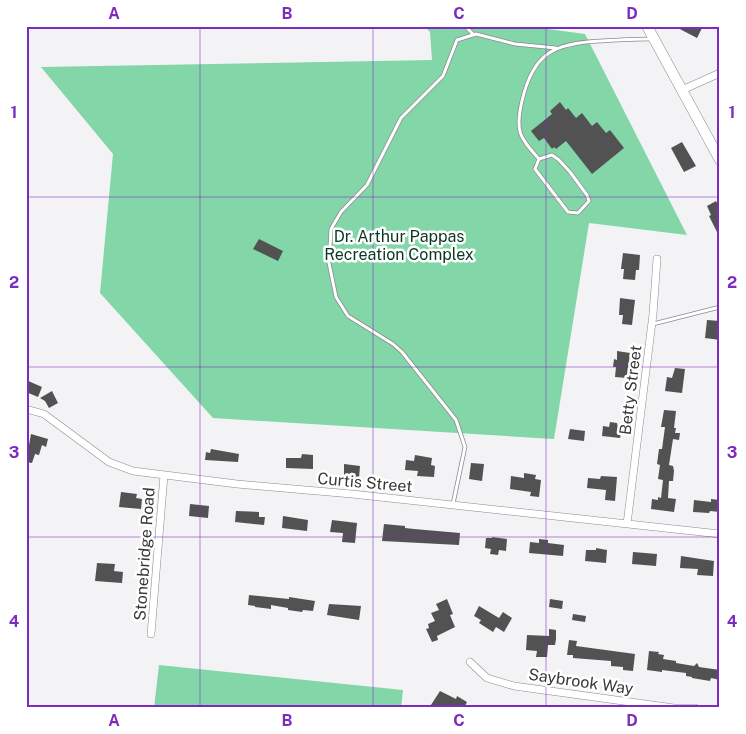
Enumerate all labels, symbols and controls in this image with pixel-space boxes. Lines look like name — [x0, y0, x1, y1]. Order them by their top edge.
text: A — [108, 4, 120, 23]
text: B — [282, 4, 293, 23]
text: C — [453, 4, 465, 23]
text: D — [626, 4, 638, 23]
text: 1 — [11, 103, 17, 122]
text: 1 — [729, 103, 735, 122]
park label: Dr. Arthur Pappas Recreation Complex — [324, 227, 474, 264]
text: 2 — [9, 273, 19, 292]
text: 2 — [727, 273, 737, 292]
street label: Betty Street — [616, 344, 645, 436]
text: 3 — [9, 443, 19, 462]
text: 3 — [727, 443, 737, 462]
street label: Curtis Street — [317, 469, 413, 496]
street label: Stonebridge Road — [130, 487, 159, 621]
text: 4 — [9, 612, 20, 631]
text: 4 — [727, 612, 738, 631]
street label: Saybrook Way — [527, 665, 635, 698]
text: A — [108, 711, 120, 730]
text: B — [282, 711, 293, 730]
text: C — [453, 711, 465, 730]
text: D — [626, 711, 638, 730]

